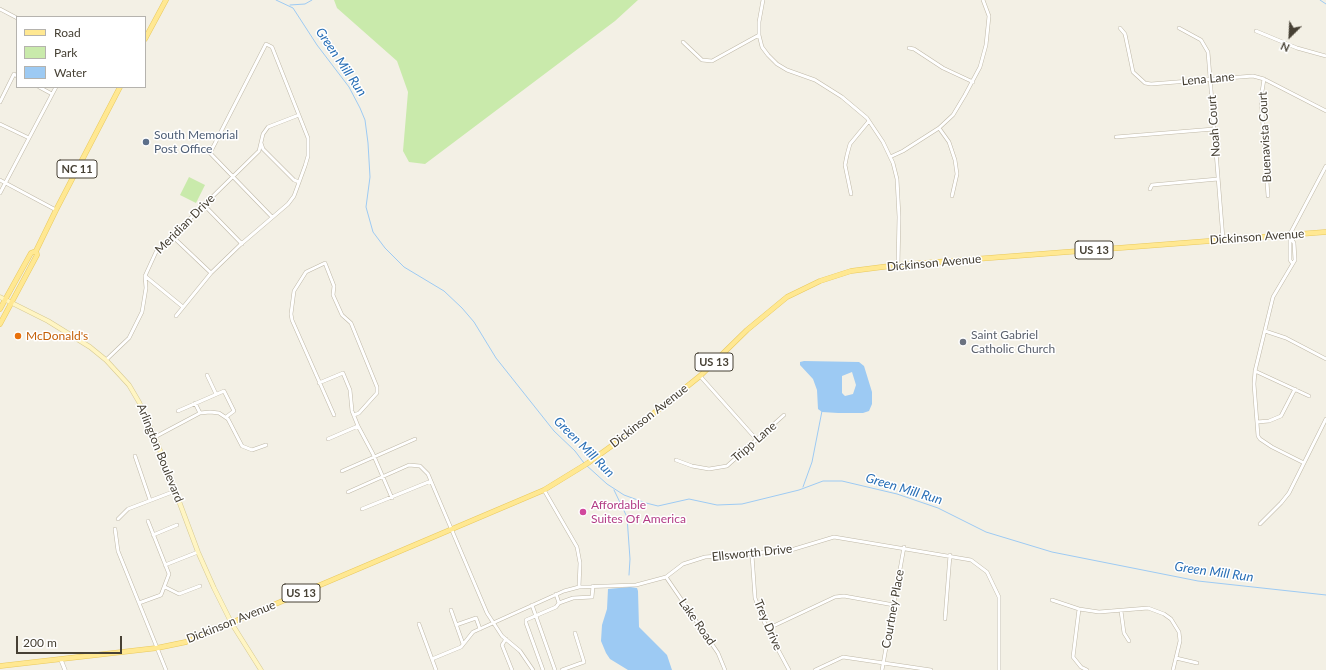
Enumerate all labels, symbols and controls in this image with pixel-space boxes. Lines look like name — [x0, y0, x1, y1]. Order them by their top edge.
legend — [16, 16, 146, 88]
north arrow — [1270, 16, 1310, 56]
text: Road — [54, 25, 81, 40]
water label: Green Mill Run — [312, 25, 370, 99]
text: N — [1278, 40, 1291, 55]
text: Park — [54, 45, 77, 60]
text: Water — [54, 65, 87, 80]
street label: Lena Lane — [1181, 70, 1235, 88]
street label: Buenavista Court — [1255, 91, 1275, 183]
street label: Noah Court — [1205, 95, 1223, 157]
place label: South Memorial Post Office — [154, 128, 238, 156]
marker: South Memorial Post Office — [141, 137, 151, 147]
road number: NC 11 — [57, 160, 97, 178]
street label: Meridian Drive — [152, 191, 218, 257]
street label: Dickinson Avenue — [1209, 227, 1305, 247]
road number: US 13 — [1075, 241, 1113, 259]
street label: Dickinson Avenue — [886, 252, 982, 274]
place label: Saint Gabriel Catholic Church — [971, 328, 1055, 356]
place label: McDonald's — [26, 329, 88, 343]
marker: McDonald's — [13, 331, 23, 341]
marker: Saint Gabriel Catholic Church — [958, 337, 968, 347]
road number: US 13 — [695, 353, 733, 371]
street label: Dickinson Avenue — [607, 381, 691, 451]
street label: Arlington Boulevard — [134, 402, 186, 504]
water label: Green Mill Run — [550, 413, 618, 481]
street label: Tripp Lane — [729, 419, 779, 465]
water label: Green Mill Run — [864, 470, 944, 508]
place label: Affordable Suites Of America — [591, 498, 686, 526]
marker: Affordable Suites Of America — [578, 507, 588, 517]
street label: Ellsworth Drive — [711, 542, 793, 564]
water label: Green Mill Run — [1174, 559, 1254, 585]
street label: Courtney Place — [879, 568, 907, 650]
road number: US 13 — [282, 584, 320, 602]
street label: Lake Road — [676, 596, 718, 648]
street label: Trey Drive — [751, 597, 785, 653]
street label: Dickinson Avenue — [184, 598, 278, 646]
scale bar — [18, 628, 124, 654]
text: 200 m — [23, 635, 57, 650]

